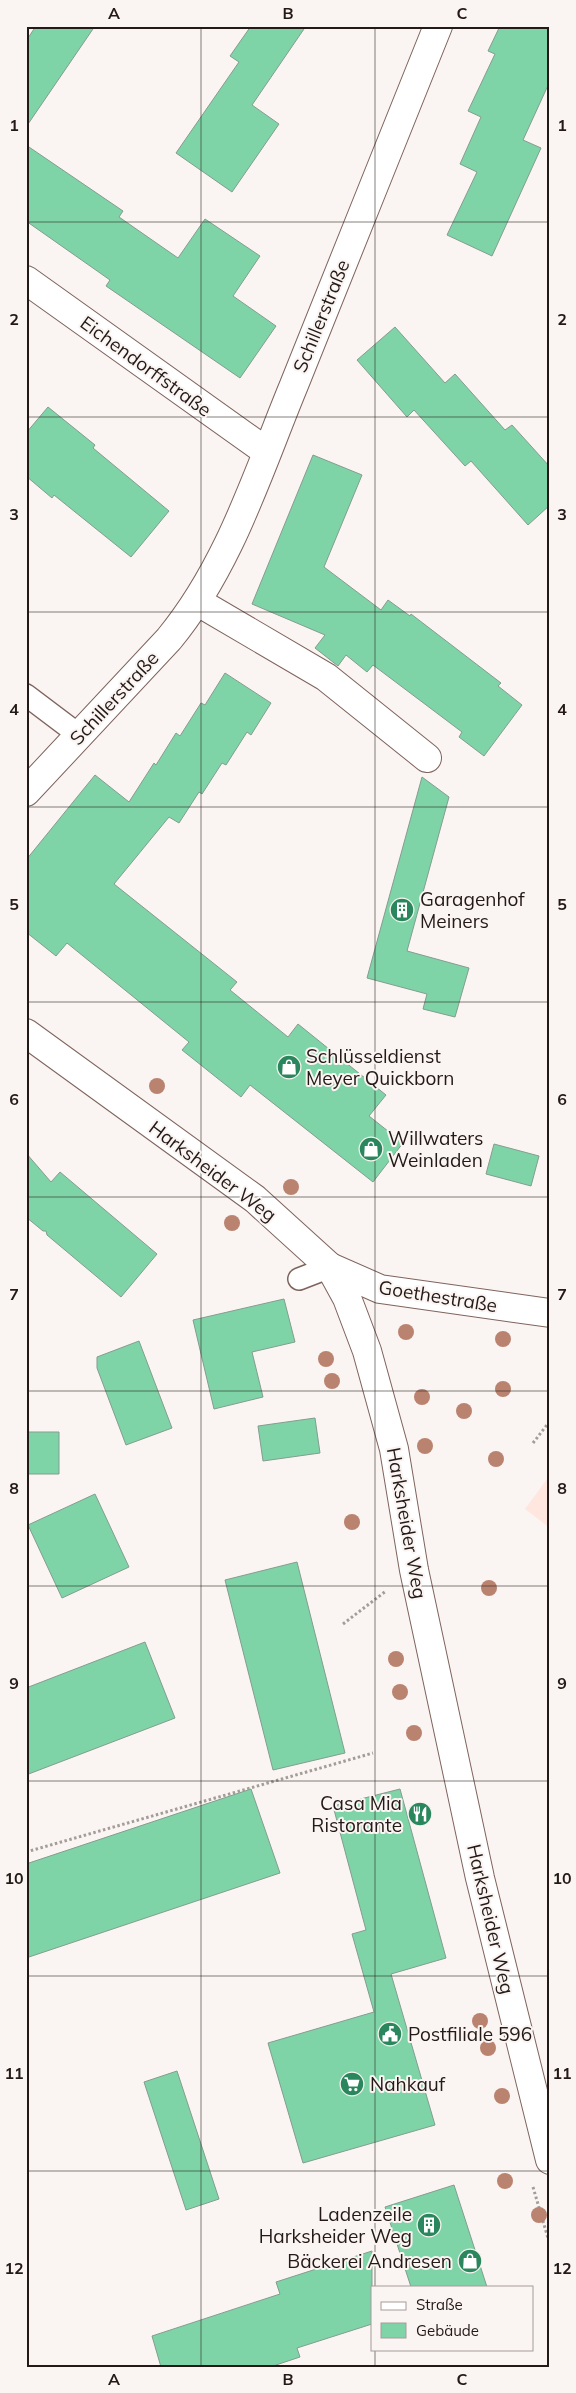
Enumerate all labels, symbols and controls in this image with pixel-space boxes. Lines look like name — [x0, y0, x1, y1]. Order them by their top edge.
text: A — [108, 3, 120, 23]
text: B — [282, 3, 294, 23]
text: C — [457, 3, 468, 23]
text: 1 — [9, 115, 19, 135]
text: 1 — [557, 115, 567, 135]
street label: Schillerstraße — [287, 256, 355, 376]
text: 2 — [9, 309, 19, 329]
text: 2 — [557, 309, 567, 329]
street label: Eichendorffstraße — [76, 310, 216, 422]
text: 3 — [9, 504, 19, 524]
text: 3 — [557, 504, 567, 524]
street label: Schillerstraße — [64, 646, 164, 750]
text: 4 — [9, 699, 19, 719]
text: 4 — [557, 699, 567, 719]
place label: Garagenhof Meiners — [420, 887, 525, 933]
text: 5 — [9, 894, 19, 914]
text: 5 — [557, 894, 567, 914]
building icon: Garagenhof Meiners — [389, 897, 415, 923]
place label: Schlüsseldienst Meyer Quickborn — [306, 1044, 454, 1090]
shop icon: Schlüsseldienst Meyer Quickborn — [276, 1054, 302, 1080]
text: 6 — [9, 1089, 19, 1109]
text: 6 — [557, 1089, 567, 1109]
street label: Harksheider Weg — [145, 1115, 281, 1227]
place label: Willwaters Weinladen — [388, 1126, 484, 1172]
shop icon: Willwaters Weinladen — [358, 1136, 384, 1162]
street label: Goethestraße — [377, 1275, 499, 1317]
text: 7 — [9, 1284, 19, 1304]
text: 7 — [557, 1284, 567, 1304]
street label: Harksheider Weg — [382, 1445, 432, 1601]
text: 8 — [9, 1478, 19, 1498]
text: 8 — [557, 1478, 567, 1498]
text: 9 — [9, 1673, 19, 1693]
text: 9 — [557, 1673, 567, 1693]
place label: Casa Mia Ristorante — [311, 1791, 402, 1837]
restaurant icon: Casa Mia Ristorante — [407, 1801, 433, 1827]
street label: Harksheider Weg — [462, 1842, 520, 1996]
text: 10 — [4, 1868, 24, 1888]
text: 10 — [552, 1868, 572, 1888]
public building icon: Postfiliale 596 — [377, 2021, 403, 2047]
place label: Postfiliale 596 — [408, 2022, 532, 2046]
text: 11 — [4, 2063, 24, 2083]
text: 11 — [552, 2063, 572, 2083]
supermarket icon: Nahkauf — [339, 2071, 365, 2097]
place label: Nahkauf — [370, 2072, 446, 2096]
place label: Ladenzeile Harksheider Weg — [259, 2202, 412, 2248]
building icon: Ladenzeile Harksheider Weg — [416, 2212, 442, 2238]
shop icon: Bäckerei Andresen — [457, 2248, 483, 2274]
place label: Bäckerei Andresen — [287, 2249, 452, 2273]
text: 12 — [4, 2258, 24, 2278]
text: 12 — [552, 2258, 572, 2278]
legend — [371, 2286, 534, 2350]
text: Straße — [416, 2295, 463, 2314]
text: Gebäude — [416, 2321, 479, 2340]
text: A — [108, 2369, 120, 2389]
text: B — [282, 2369, 294, 2389]
text: C — [457, 2369, 468, 2389]

